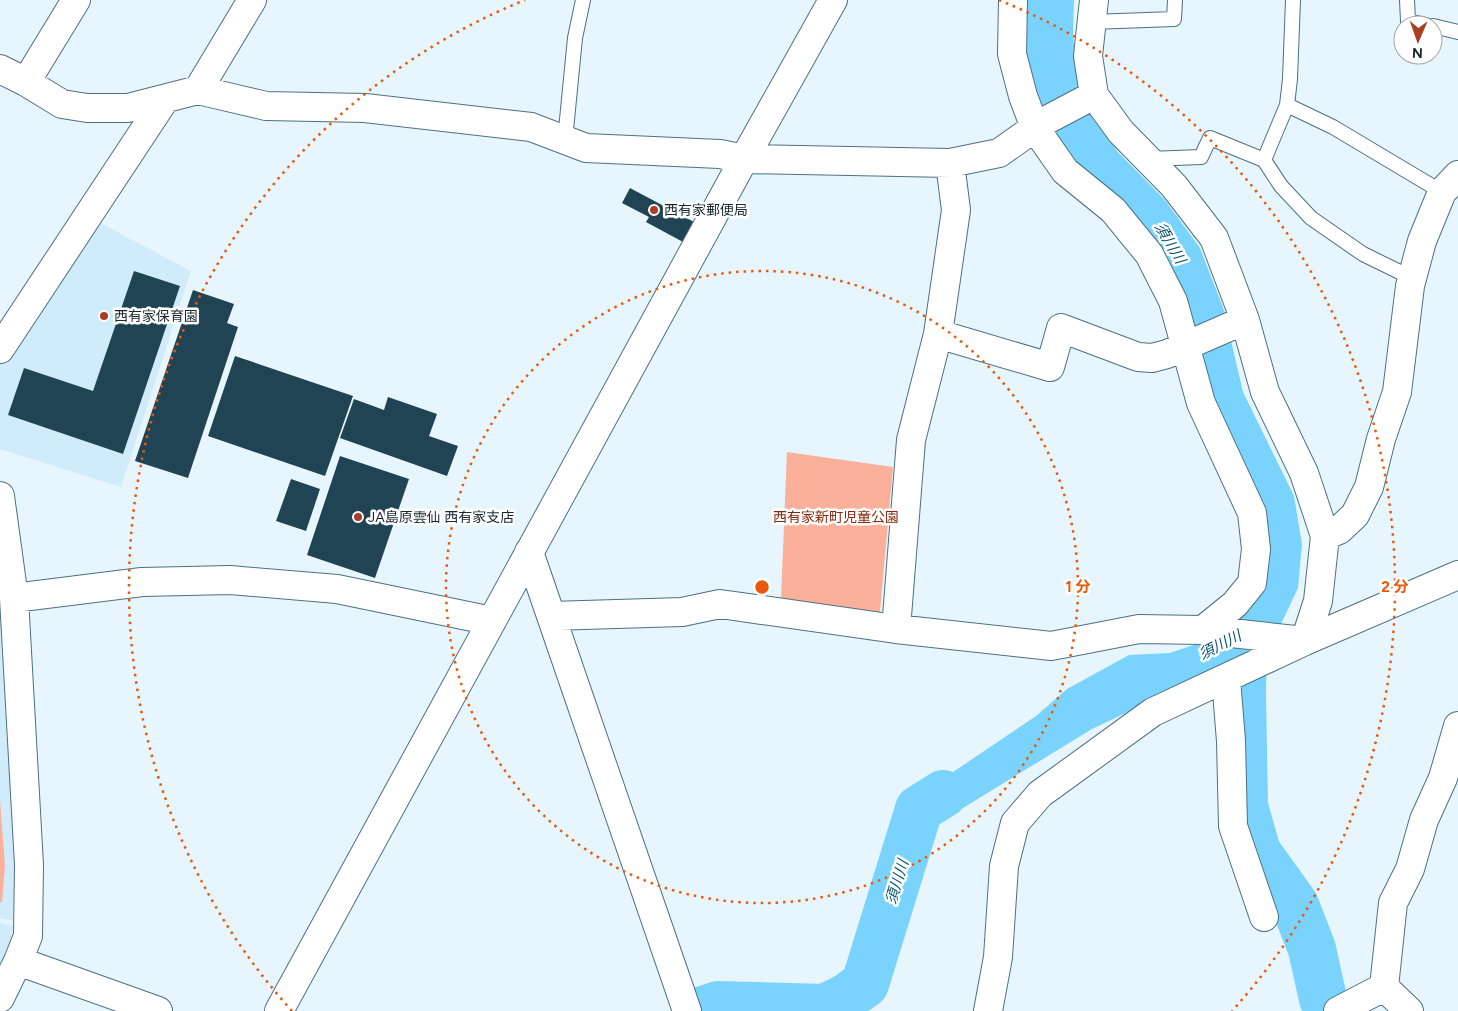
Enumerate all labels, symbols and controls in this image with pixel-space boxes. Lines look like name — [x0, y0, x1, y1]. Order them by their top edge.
north arrow — [1393, 15, 1443, 65]
text: N — [1412, 44, 1423, 61]
place label: 西有家郵便局 — [664, 202, 748, 219]
marker: 西有家郵便局 — [648, 204, 660, 216]
water label: 須川川 — [1151, 219, 1190, 269]
place label: 西有家保育園 — [114, 308, 198, 325]
marker: 西有家保育園 — [98, 310, 110, 322]
place label: JA島原雲仙 西有家支店 — [368, 509, 514, 526]
park label: 西有家新町児童公園 — [773, 509, 899, 526]
marker: JA島原雲仙 西有家支店 — [352, 511, 364, 523]
centre of rings — [753, 578, 771, 596]
text: 1 分 — [1066, 578, 1090, 596]
text: 2 分 — [1381, 578, 1409, 596]
water label: 須川川 — [1196, 626, 1246, 663]
water label: 須川川 — [882, 856, 913, 906]

